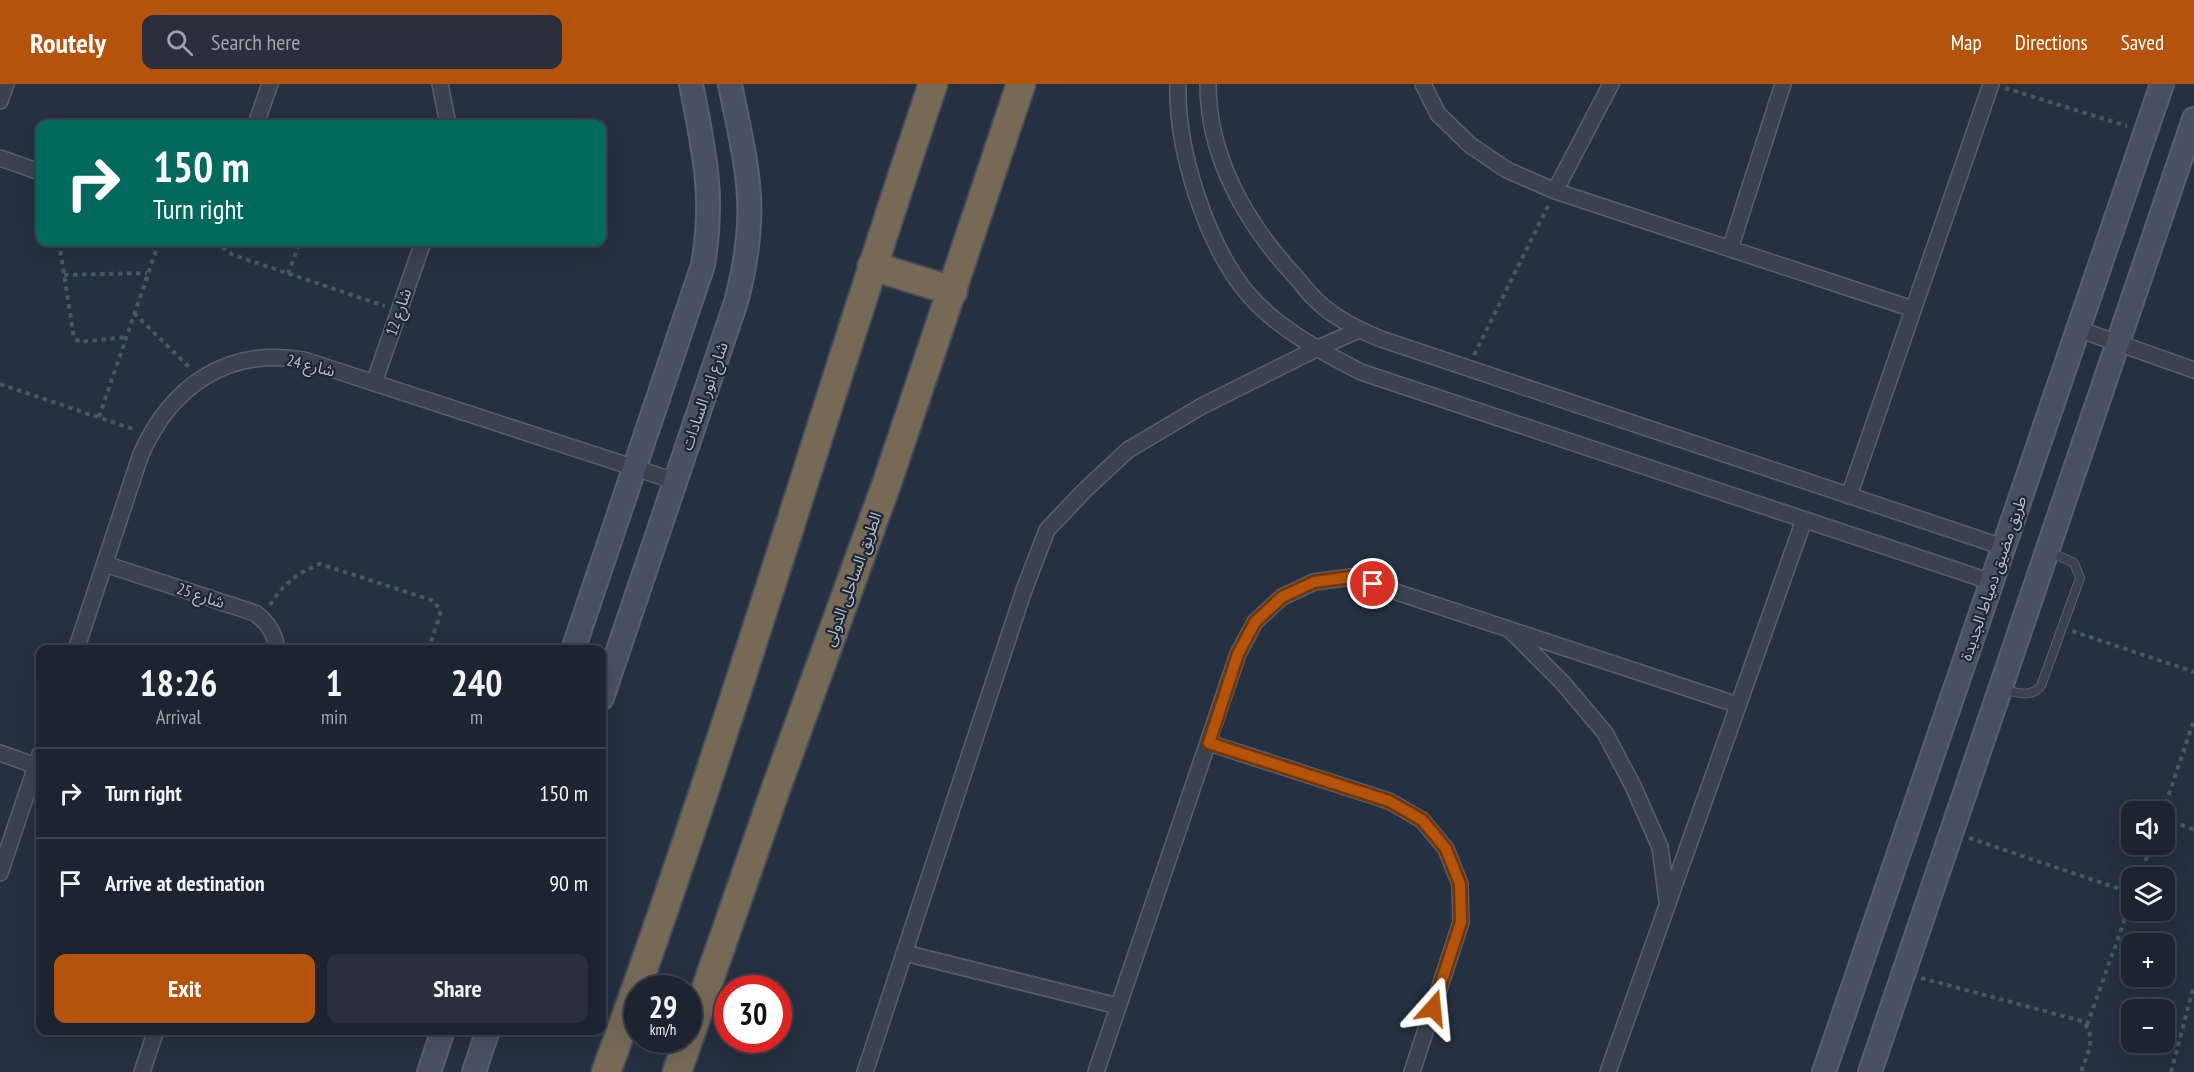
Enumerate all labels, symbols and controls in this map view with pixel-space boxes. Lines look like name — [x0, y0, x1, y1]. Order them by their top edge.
search box — [142, 15, 562, 69]
text: Routely — [30, 24, 106, 61]
icon: search — [163, 26, 196, 59]
text: Search here — [211, 28, 300, 56]
text: Map — [1951, 29, 1982, 56]
text: Directions — [2015, 29, 2088, 56]
text: Saved — [2121, 29, 2164, 56]
text: 150 m — [153, 139, 250, 194]
icon: right — [54, 144, 132, 222]
text: Turn right — [153, 192, 244, 226]
street label: شارع 12 — [381, 286, 418, 339]
street label: شارع انور السادات — [676, 339, 735, 454]
street label: شارع 24 — [284, 349, 337, 384]
street label: طريق مضيق دمياط الجديدة — [1955, 493, 2032, 663]
street label: الطريق الساحلى الدولى — [818, 509, 887, 649]
pin — [1347, 558, 1398, 609]
icon: arrive — [1356, 567, 1389, 600]
street label: شارع 25 — [174, 578, 227, 615]
text: 18:26 — [140, 659, 217, 706]
text: 1 — [325, 659, 343, 706]
text: 240 — [451, 659, 502, 706]
text: Arrival — [156, 704, 201, 730]
text: min — [321, 704, 347, 730]
text: m — [470, 704, 483, 730]
icon: right — [54, 777, 87, 810]
text: Turn right — [105, 779, 182, 807]
text: 150 m — [539, 779, 588, 807]
map controls — [2121, 801, 2175, 1053]
button: sound — [2121, 801, 2175, 855]
icon: arrive — [54, 867, 87, 900]
button: layers — [2121, 867, 2175, 921]
text: Arrive at destination — [105, 869, 265, 897]
text: 90 m — [549, 869, 588, 897]
button: + — [2121, 933, 2175, 987]
button: Exit — [54, 954, 315, 1023]
button: Share — [327, 954, 588, 1023]
speed limit sign: 30 — [714, 975, 792, 1053]
position arrow — [1401, 976, 1465, 1040]
text: 29 — [649, 987, 677, 1026]
button: − — [2121, 999, 2175, 1053]
text: km/h — [650, 1020, 676, 1039]

